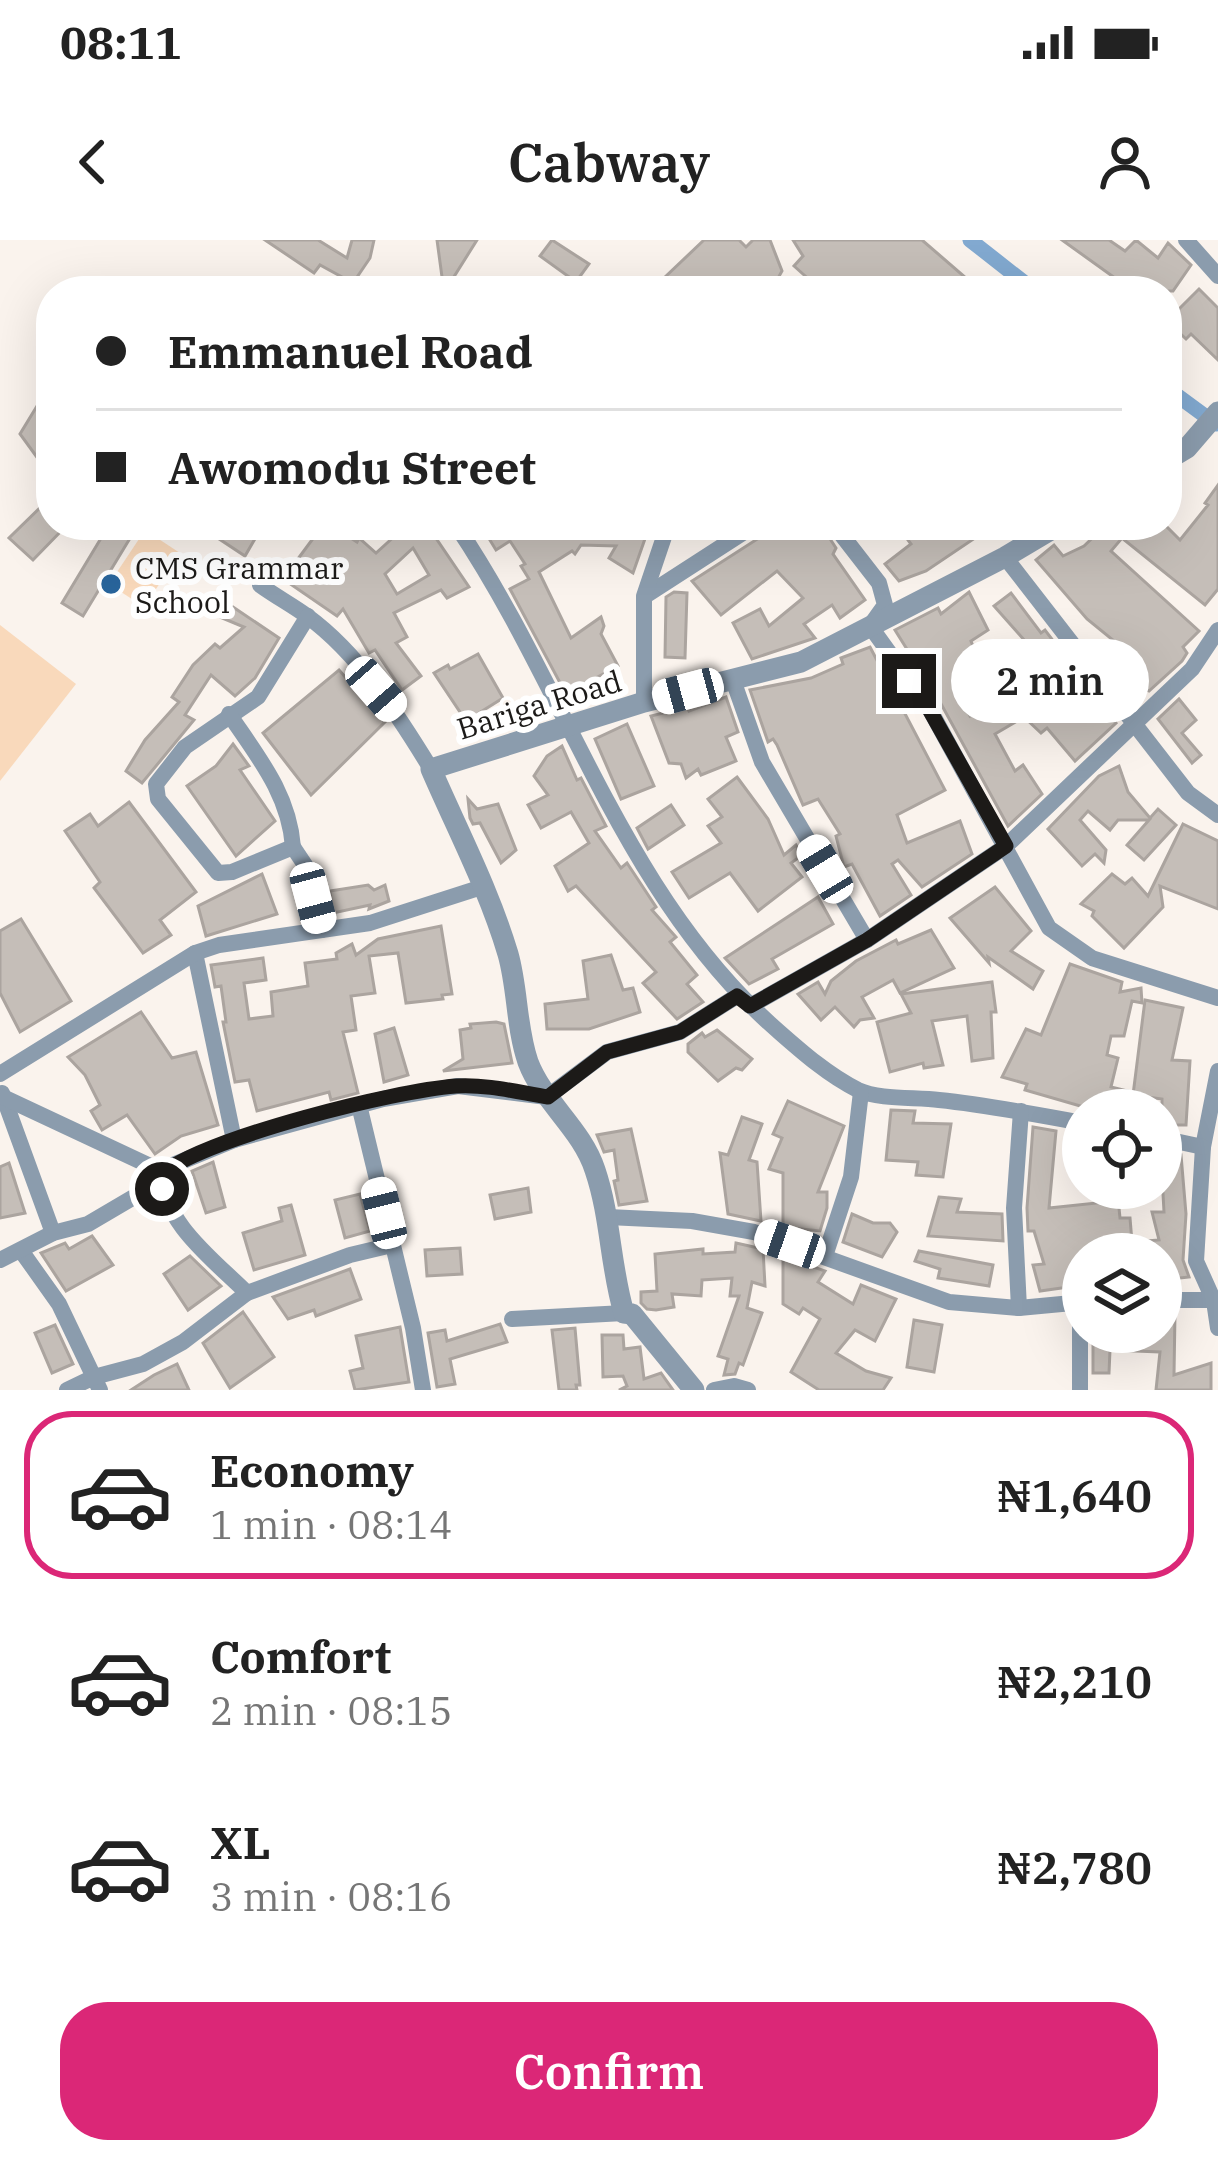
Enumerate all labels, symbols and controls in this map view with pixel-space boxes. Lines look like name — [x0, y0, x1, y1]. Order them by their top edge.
text: 08:11 — [60, 13, 182, 71]
text: Cabway — [508, 127, 710, 197]
icon: back — [60, 129, 126, 195]
icon: person — [1092, 129, 1158, 195]
text: Emmanuel Road — [168, 322, 533, 380]
text: Awomodu Street — [168, 438, 536, 496]
place label: CMS Grammar School — [135, 548, 343, 621]
marker: CMS Grammar School — [98, 571, 124, 597]
callout: 2 min — [951, 639, 1149, 723]
car — [339, 650, 413, 728]
route end — [882, 654, 936, 708]
text: 2 min — [996, 655, 1104, 706]
street label: Bariga Road — [452, 660, 626, 748]
car — [649, 664, 727, 718]
car — [791, 829, 859, 909]
car — [286, 859, 340, 937]
map controls — [1062, 1089, 1182, 1353]
button: locate — [1062, 1089, 1182, 1209]
route start — [135, 1162, 189, 1216]
car — [358, 1174, 410, 1252]
car — [750, 1215, 830, 1273]
button: layers — [1062, 1233, 1182, 1353]
icon: car — [66, 1441, 174, 1549]
text: Economy — [210, 1441, 414, 1499]
text: ₦1,640 — [997, 1466, 1152, 1524]
text: 1 min · 08:14 — [210, 1499, 452, 1550]
icon: car — [66, 1627, 174, 1735]
text: Comfort — [210, 1627, 391, 1685]
text: ₦2,210 — [997, 1652, 1152, 1710]
text: 2 min · 08:15 — [210, 1685, 452, 1736]
icon: car — [66, 1813, 174, 1921]
text: XL — [210, 1813, 271, 1871]
text: ₦2,780 — [997, 1838, 1152, 1896]
text: 3 min · 08:16 — [210, 1871, 452, 1922]
button: Confirm — [60, 2002, 1158, 2140]

